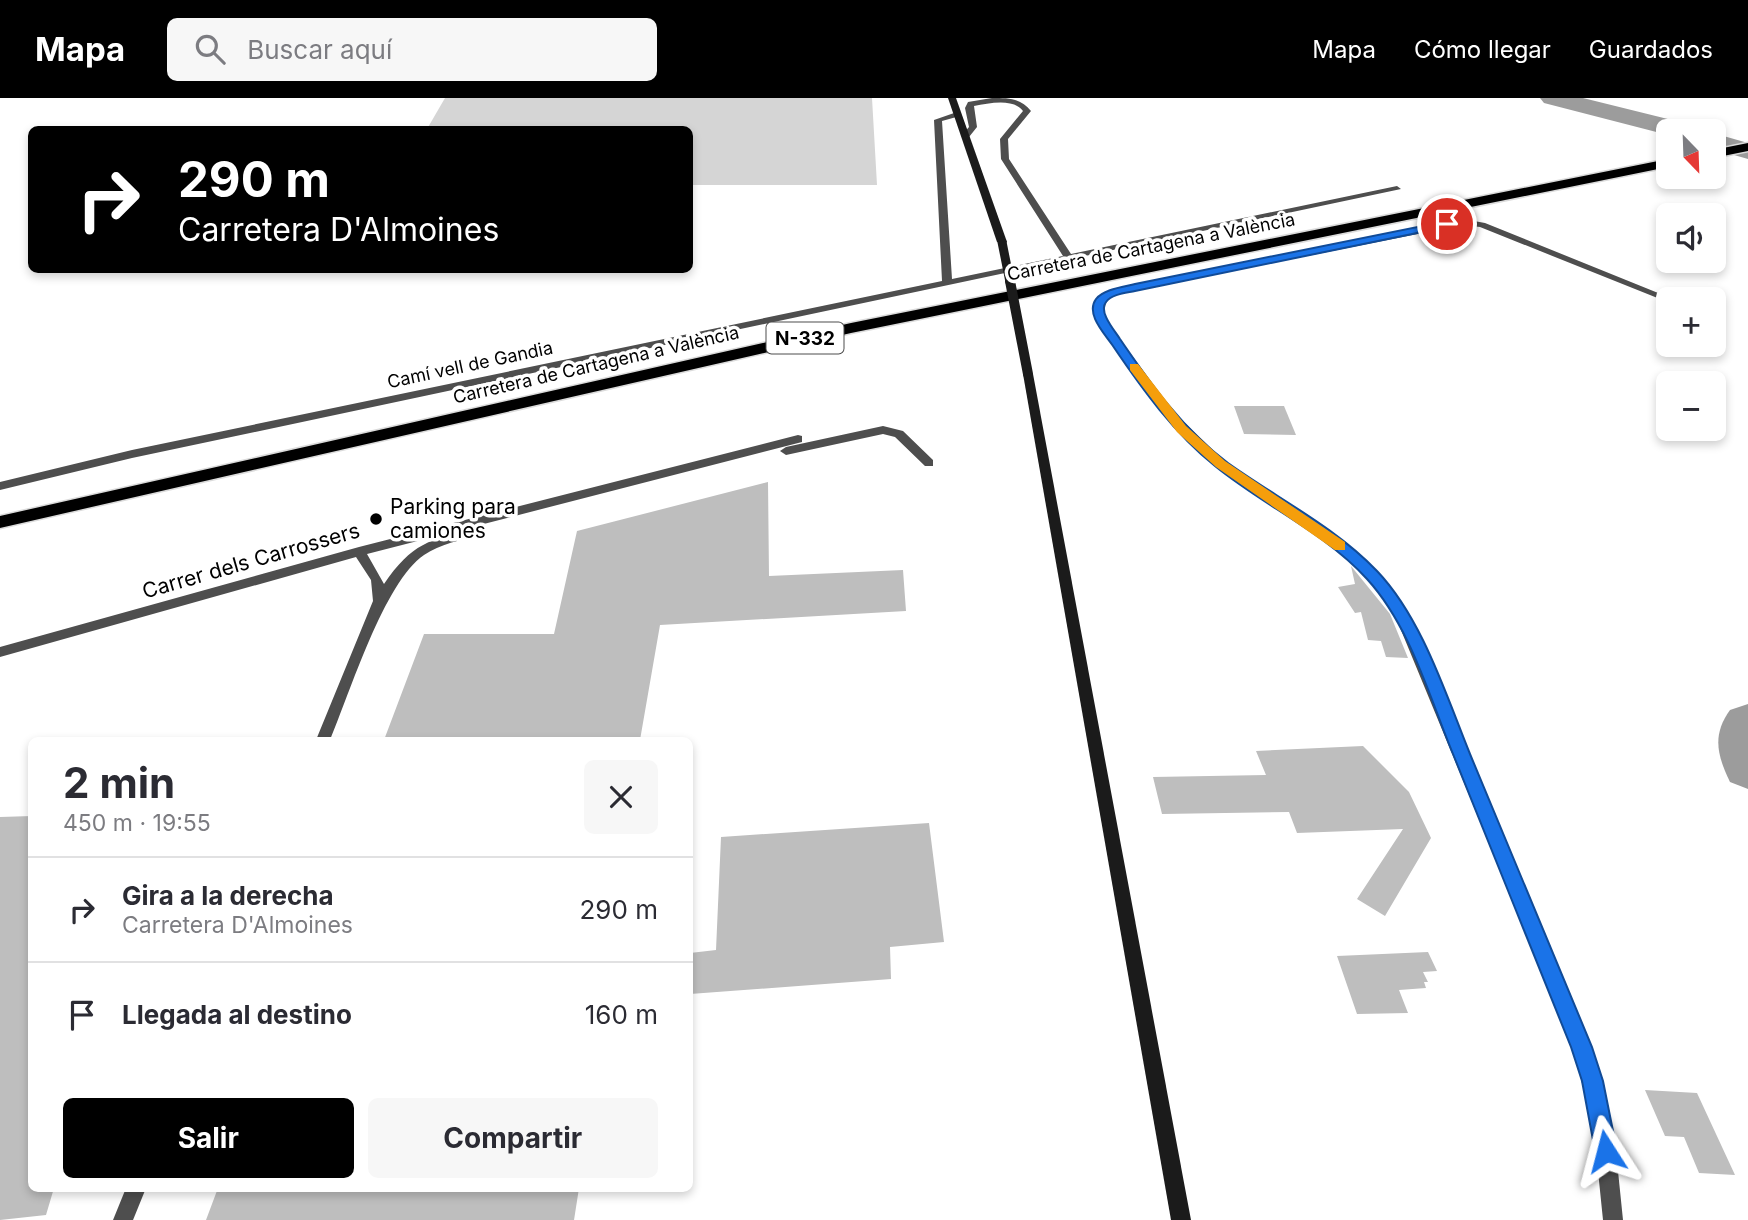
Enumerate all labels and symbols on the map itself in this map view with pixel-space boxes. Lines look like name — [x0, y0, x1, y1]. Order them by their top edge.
north arrow — [1656, 119, 1726, 189]
pin — [1417, 194, 1477, 254]
street label: Carretera de Cartagena a València — [1005, 208, 1297, 285]
street label: Carretera de Cartagena a València — [451, 321, 741, 408]
road number: N-332 — [766, 322, 844, 354]
street label: Camí vell de Gandia — [385, 337, 555, 392]
place label: Parking para camiones — [390, 494, 516, 543]
marker: Parking para camiones — [368, 511, 384, 527]
street label: Carrer dels Carrossers — [139, 517, 362, 604]
position arrow — [1569, 1114, 1643, 1188]

